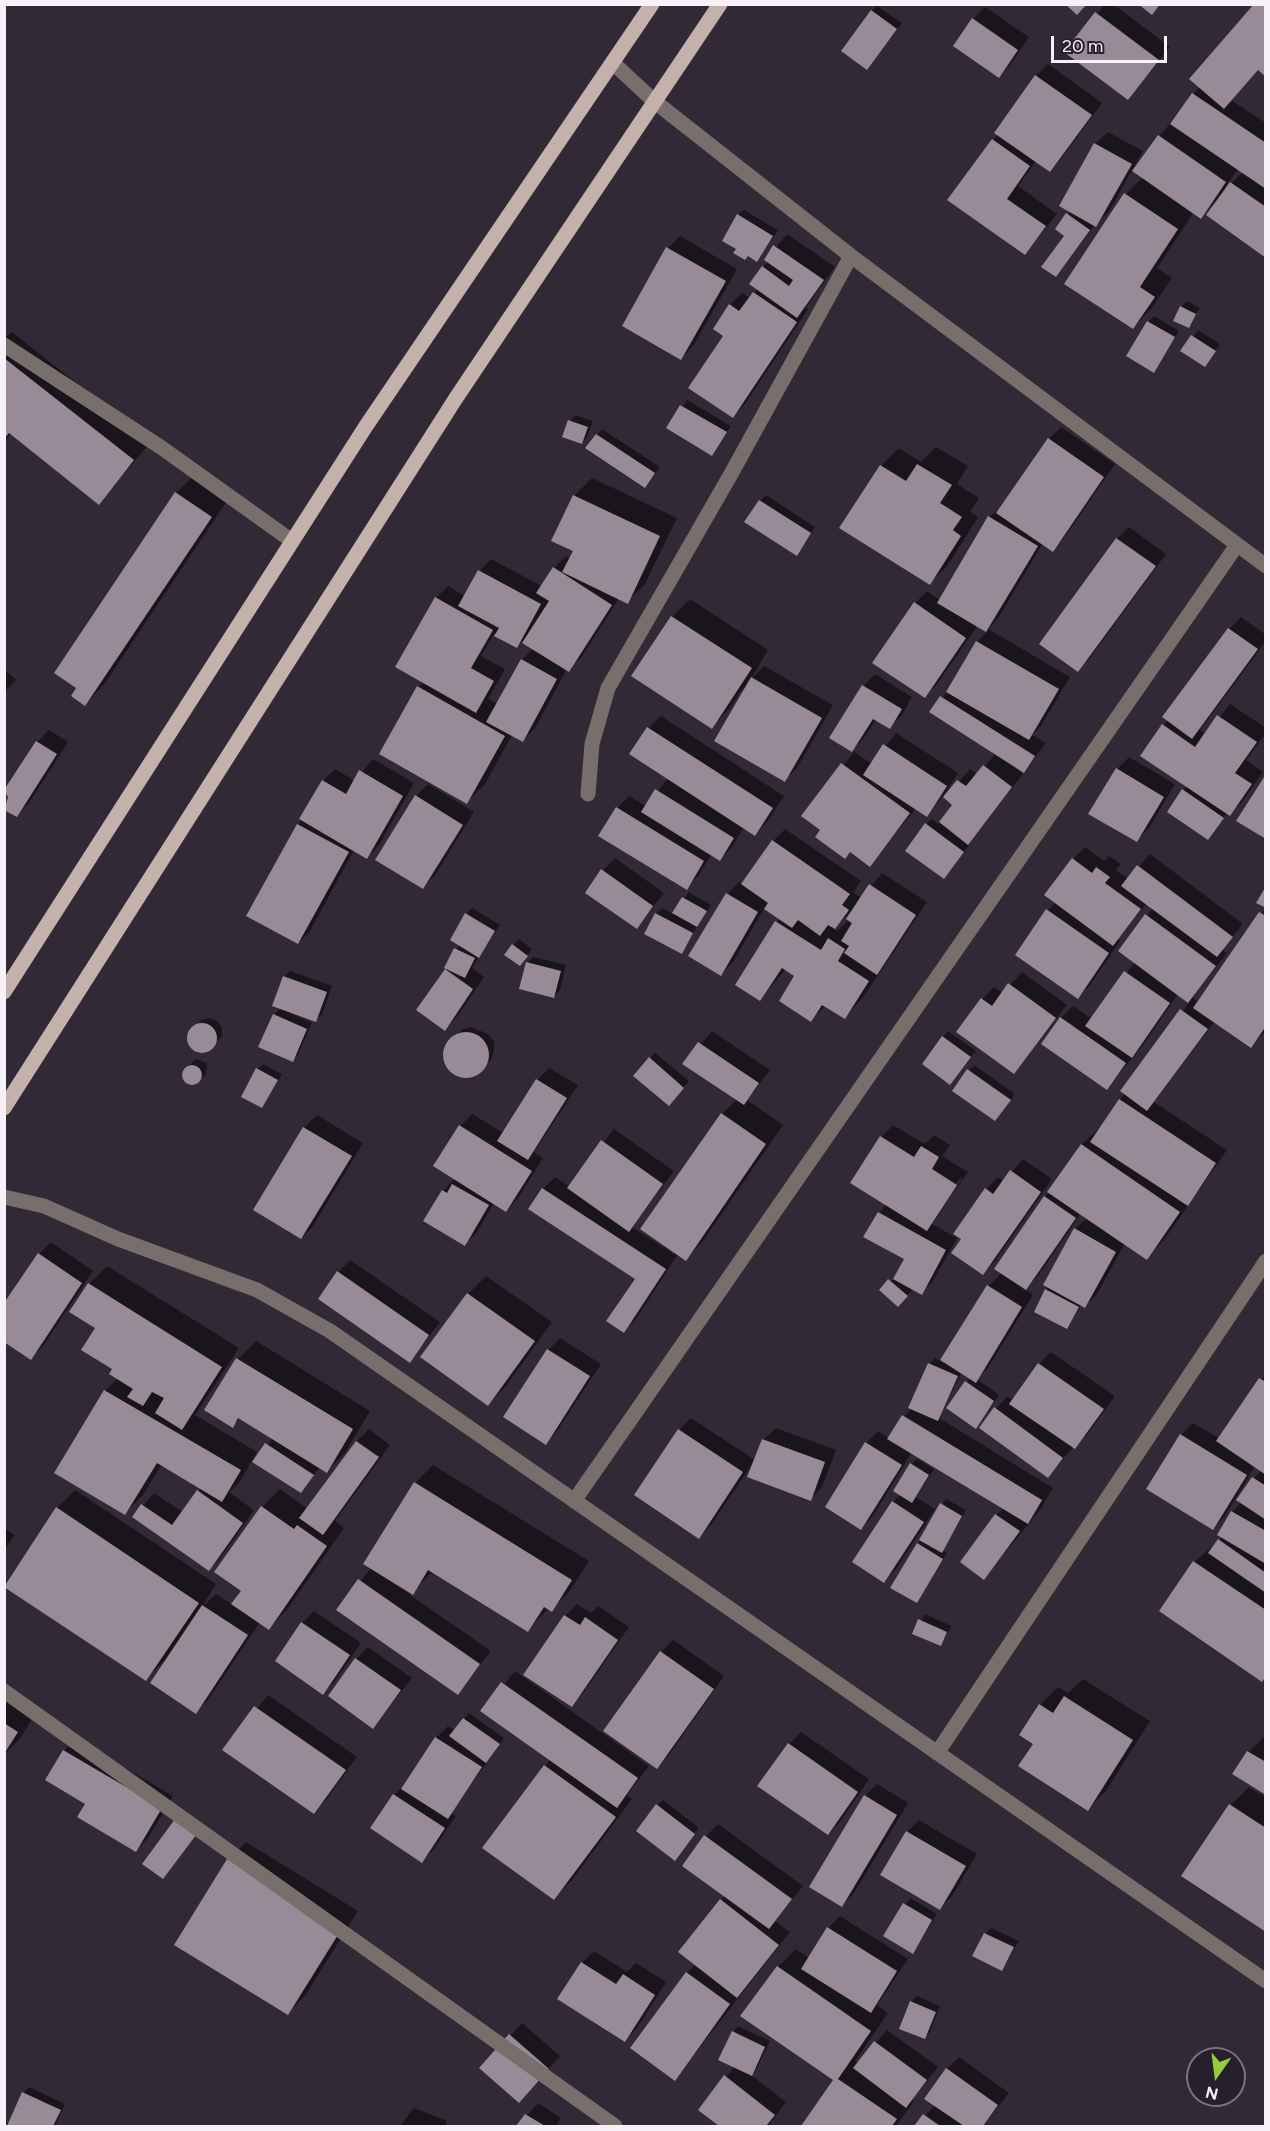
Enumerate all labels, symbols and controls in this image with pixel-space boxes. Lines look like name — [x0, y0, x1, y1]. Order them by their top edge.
scale bar — [1054, 24, 1170, 62]
text: 20 m — [1062, 35, 1103, 57]
north arrow — [1186, 2047, 1246, 2107]
text: N — [1204, 2082, 1220, 2104]

